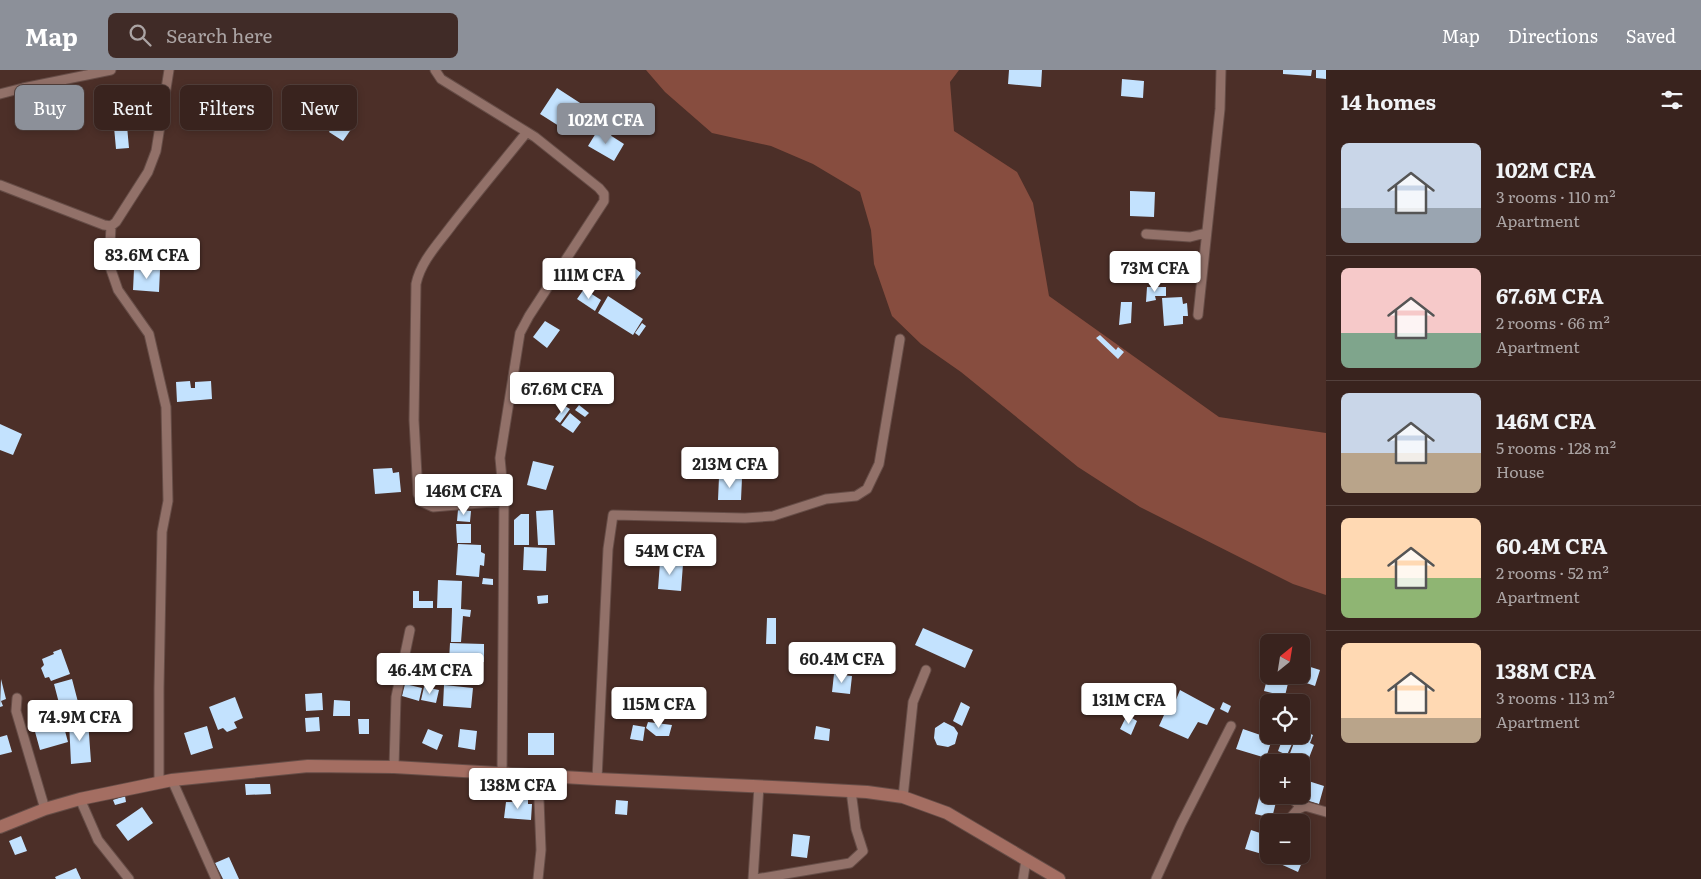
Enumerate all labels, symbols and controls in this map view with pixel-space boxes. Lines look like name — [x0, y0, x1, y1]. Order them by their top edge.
search box — [108, 13, 458, 58]
text: Map — [25, 18, 78, 53]
icon: search — [126, 21, 154, 49]
text: Search here — [166, 21, 272, 49]
text: Map — [1442, 22, 1480, 49]
text: Directions — [1508, 22, 1598, 49]
text: Saved — [1626, 22, 1676, 49]
chip: Buy — [15, 85, 84, 130]
chip: Rent — [94, 85, 170, 130]
chip: Filters — [180, 85, 272, 130]
chip: New — [282, 85, 357, 130]
text: 14 homes — [1341, 85, 1436, 116]
icon: filters — [1658, 86, 1686, 114]
pin: 102M CFA — [554, 102, 658, 145]
text: 102M CFA — [568, 107, 644, 131]
text: 102M CFA — [1496, 153, 1596, 184]
icon: home — [1381, 163, 1441, 223]
text: 3 rooms · 110 m² — [1496, 184, 1616, 208]
text: Apartment — [1496, 208, 1580, 232]
pin: 83.6M CFA — [90, 238, 204, 280]
text: 83.6M CFA — [105, 242, 189, 266]
pin: 73M CFA — [1109, 250, 1201, 293]
text: 73M CFA — [1121, 255, 1189, 279]
pin: 111M CFA — [537, 258, 641, 300]
text: 111M CFA — [553, 262, 625, 286]
text: 67.6M CFA — [1496, 279, 1604, 310]
icon: home — [1381, 288, 1441, 348]
text: 2 rooms · 66 m² — [1496, 310, 1610, 334]
text: Apartment — [1496, 334, 1580, 358]
pin: 67.6M CFA — [505, 372, 619, 414]
text: 67.6M CFA — [521, 376, 603, 400]
text: 146M CFA — [1496, 404, 1596, 435]
icon: home — [1381, 413, 1441, 473]
text: 5 rooms · 128 m² — [1496, 435, 1616, 459]
pin: 213M CFA — [678, 446, 782, 489]
text: 213M CFA — [692, 451, 768, 475]
text: House — [1496, 459, 1544, 483]
pin: 146M CFA — [412, 474, 516, 516]
text: 146M CFA — [426, 478, 502, 502]
text: 60.4M CFA — [1496, 529, 1607, 560]
pin: 54M CFA — [624, 534, 716, 576]
text: 54M CFA — [635, 538, 705, 562]
icon: home — [1381, 538, 1441, 598]
text: 2 rooms · 52 m² — [1496, 560, 1609, 584]
text: Apartment — [1496, 584, 1580, 608]
north arrow — [1260, 634, 1310, 684]
map controls — [1260, 634, 1310, 864]
pin: 60.4M CFA — [785, 642, 899, 684]
text: 60.4M CFA — [800, 646, 884, 670]
pin: 46.4M CFA — [373, 652, 487, 695]
text: 138M CFA — [1496, 654, 1596, 685]
text: 46.4M CFA — [388, 657, 472, 681]
icon: home — [1381, 663, 1441, 723]
pin: 131M CFA — [1077, 682, 1181, 725]
text: 3 rooms · 113 m² — [1496, 685, 1615, 709]
pin: 115M CFA — [607, 686, 711, 729]
text: 131M CFA — [1092, 687, 1166, 711]
text: 115M CFA — [622, 691, 696, 715]
button: locate — [1260, 694, 1310, 744]
pin: 74.9M CFA — [23, 700, 137, 742]
text: 74.9M CFA — [39, 704, 121, 728]
text: Apartment — [1496, 709, 1580, 733]
button: + — [1260, 754, 1310, 804]
pin: 138M CFA — [466, 768, 570, 810]
text: 138M CFA — [480, 772, 556, 796]
button: − — [1260, 814, 1310, 864]

